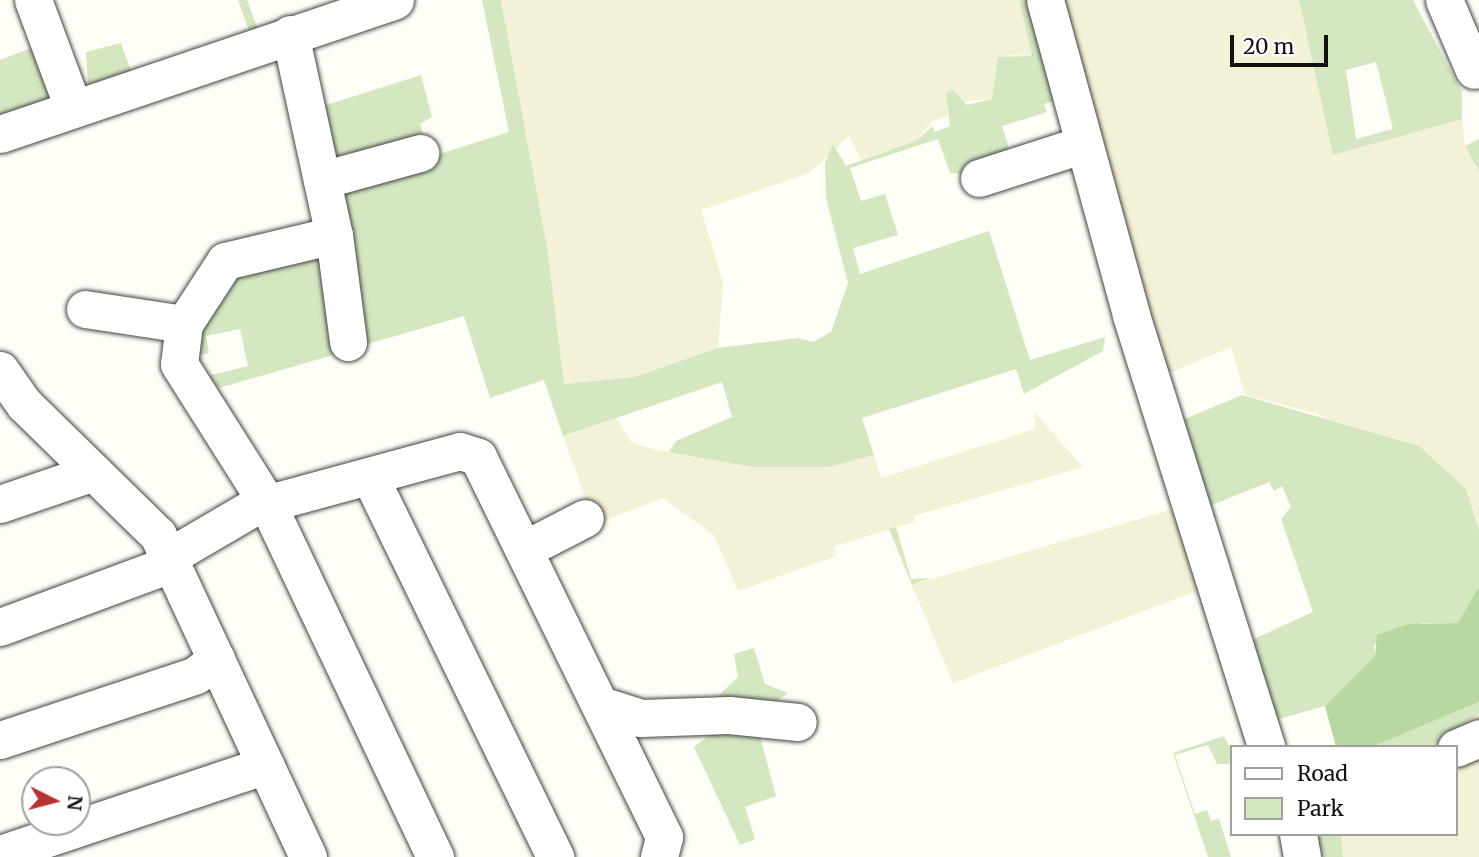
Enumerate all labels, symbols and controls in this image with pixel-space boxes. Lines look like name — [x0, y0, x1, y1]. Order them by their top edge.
scale bar — [1234, 21, 1332, 65]
text: 20 m — [1243, 33, 1294, 60]
legend — [1230, 745, 1458, 836]
text: Road — [1297, 760, 1348, 787]
north arrow — [21, 766, 91, 836]
text: N — [62, 794, 88, 812]
text: Park — [1297, 795, 1344, 822]

